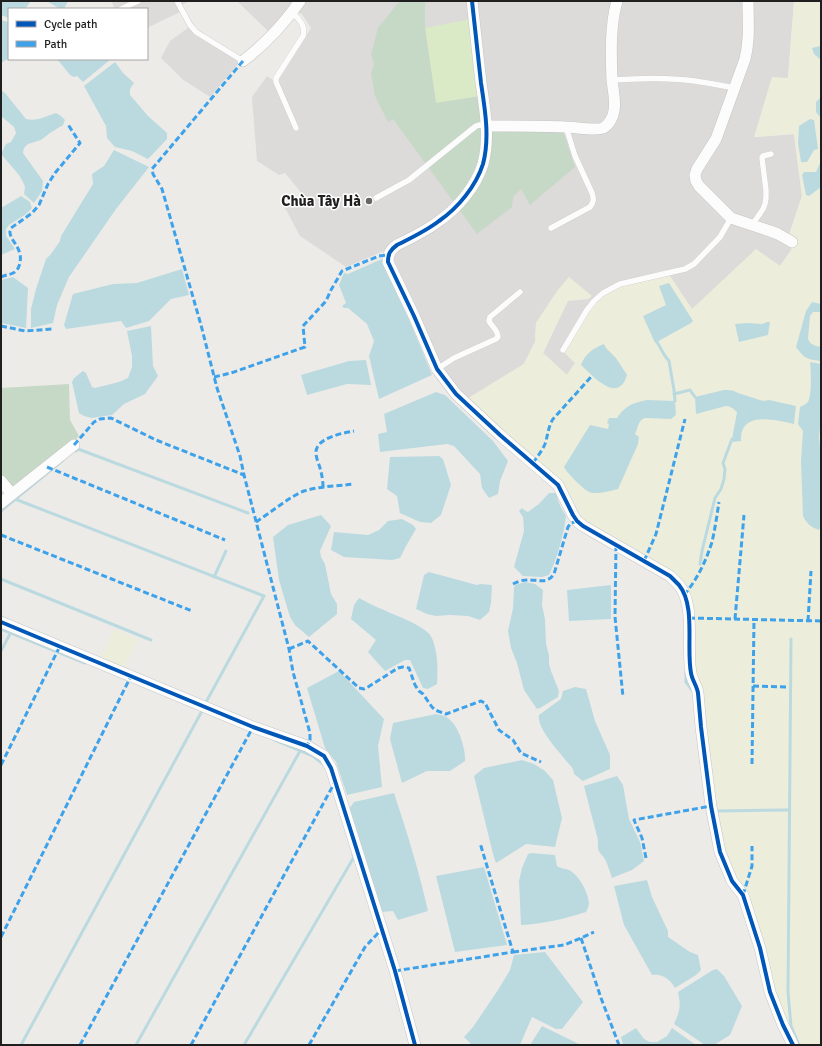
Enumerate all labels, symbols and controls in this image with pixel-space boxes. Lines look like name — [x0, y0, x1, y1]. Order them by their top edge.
legend — [8, 8, 148, 60]
text: Cycle path — [44, 17, 97, 32]
text: Path — [44, 37, 67, 52]
place label: Chùa Tây Hà — [281, 192, 361, 210]
marker: Chùa Tây Hà — [364, 196, 374, 206]

